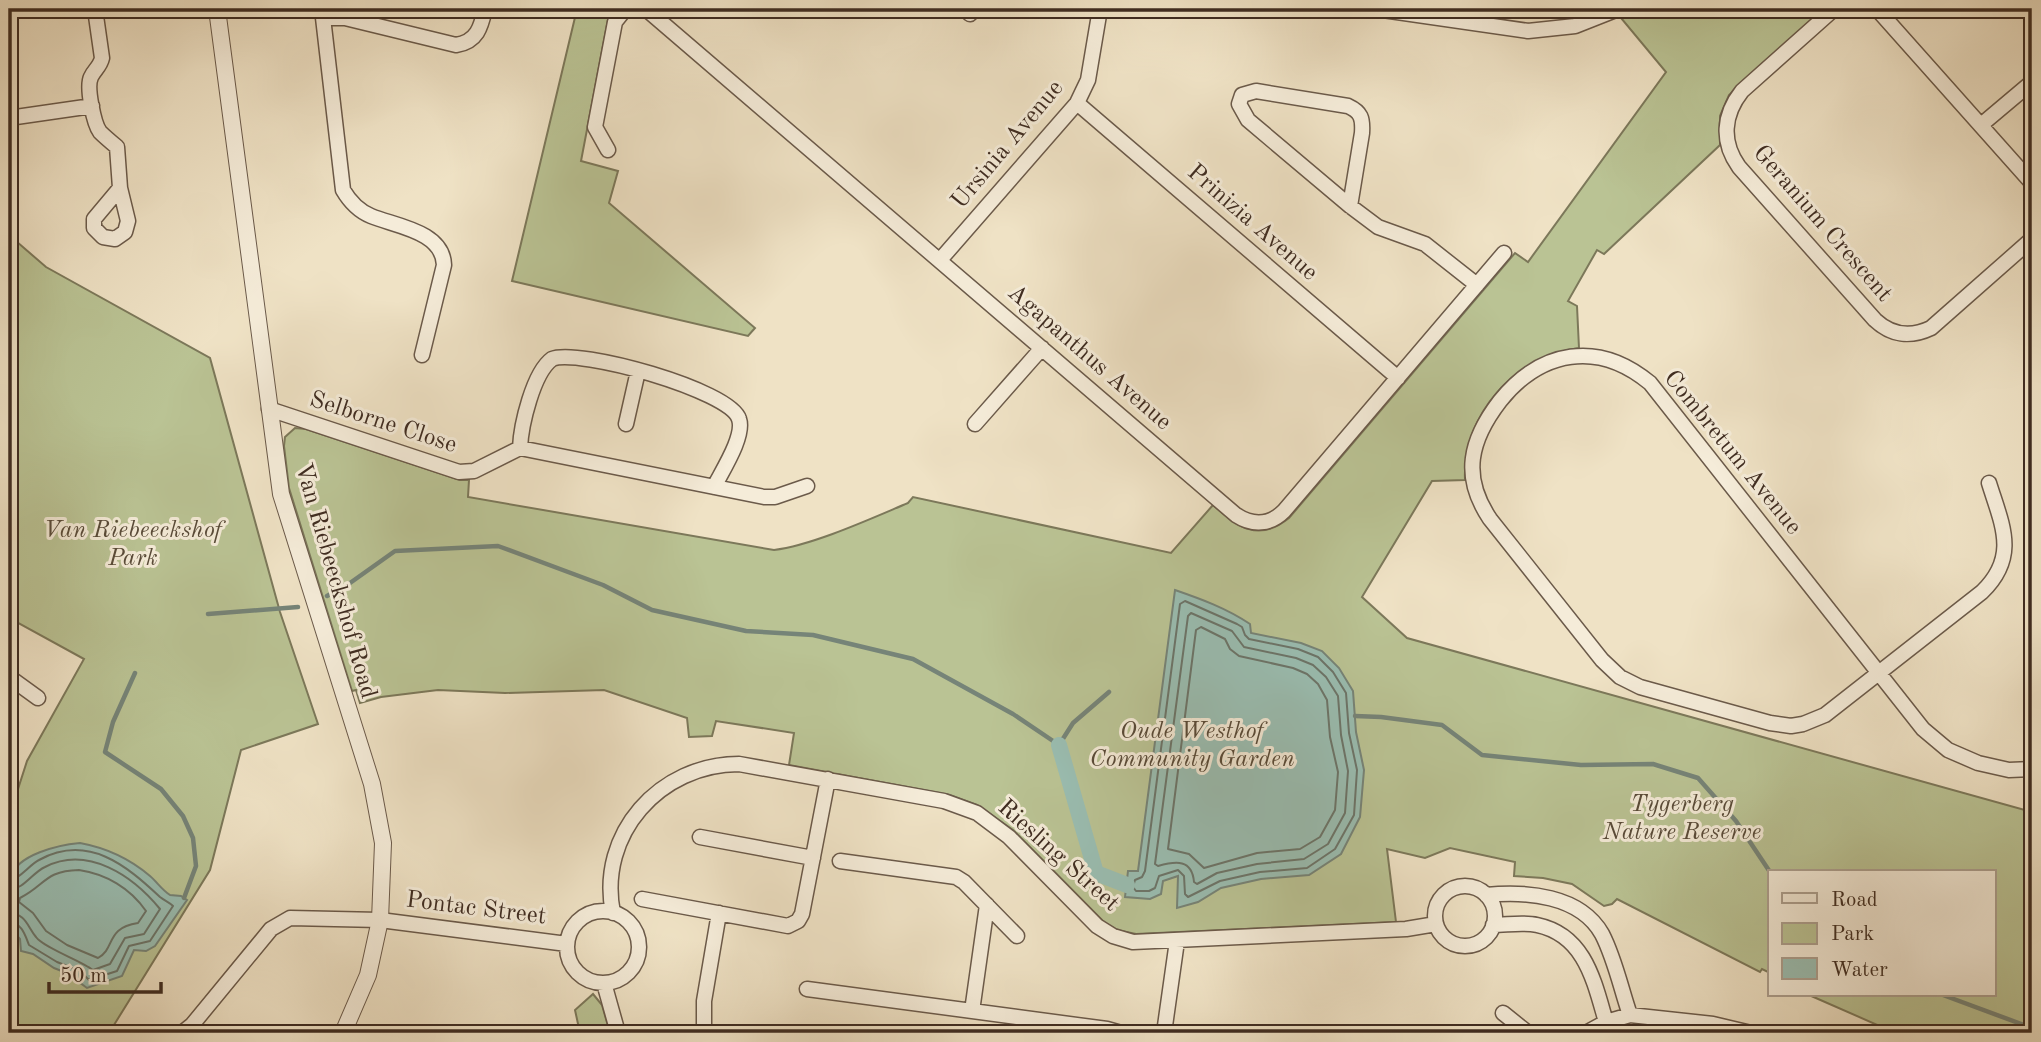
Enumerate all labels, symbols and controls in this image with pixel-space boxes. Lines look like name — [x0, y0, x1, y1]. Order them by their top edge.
street label: Ursinia Avenue — [947, 76, 1069, 214]
street label: Geranium Crescent — [1748, 141, 1896, 307]
street label: Prinizia Avenue — [1182, 160, 1322, 286]
street label: Agapanthus Avenue — [1003, 281, 1175, 435]
street label: Combretum Avenue — [1659, 366, 1805, 540]
street label: Selborne Close — [306, 388, 460, 458]
street label: Van Riebeeckshof Road — [290, 461, 380, 701]
park label: Van Riebeeckshof Park — [44, 519, 227, 571]
park label: Oude Westhof Community Garden — [1089, 720, 1295, 772]
park label: Tygerberg Nature Reserve — [1602, 793, 1761, 845]
street label: Riesling Street — [993, 795, 1123, 917]
legend — [1768, 870, 1996, 996]
street label: Pontac Street — [405, 888, 547, 930]
text: Road — [1831, 890, 1878, 911]
text: Park — [1831, 924, 1874, 945]
scale bar — [49, 951, 161, 995]
text: Water — [1831, 960, 1888, 981]
text: 50 m — [60, 966, 107, 987]

